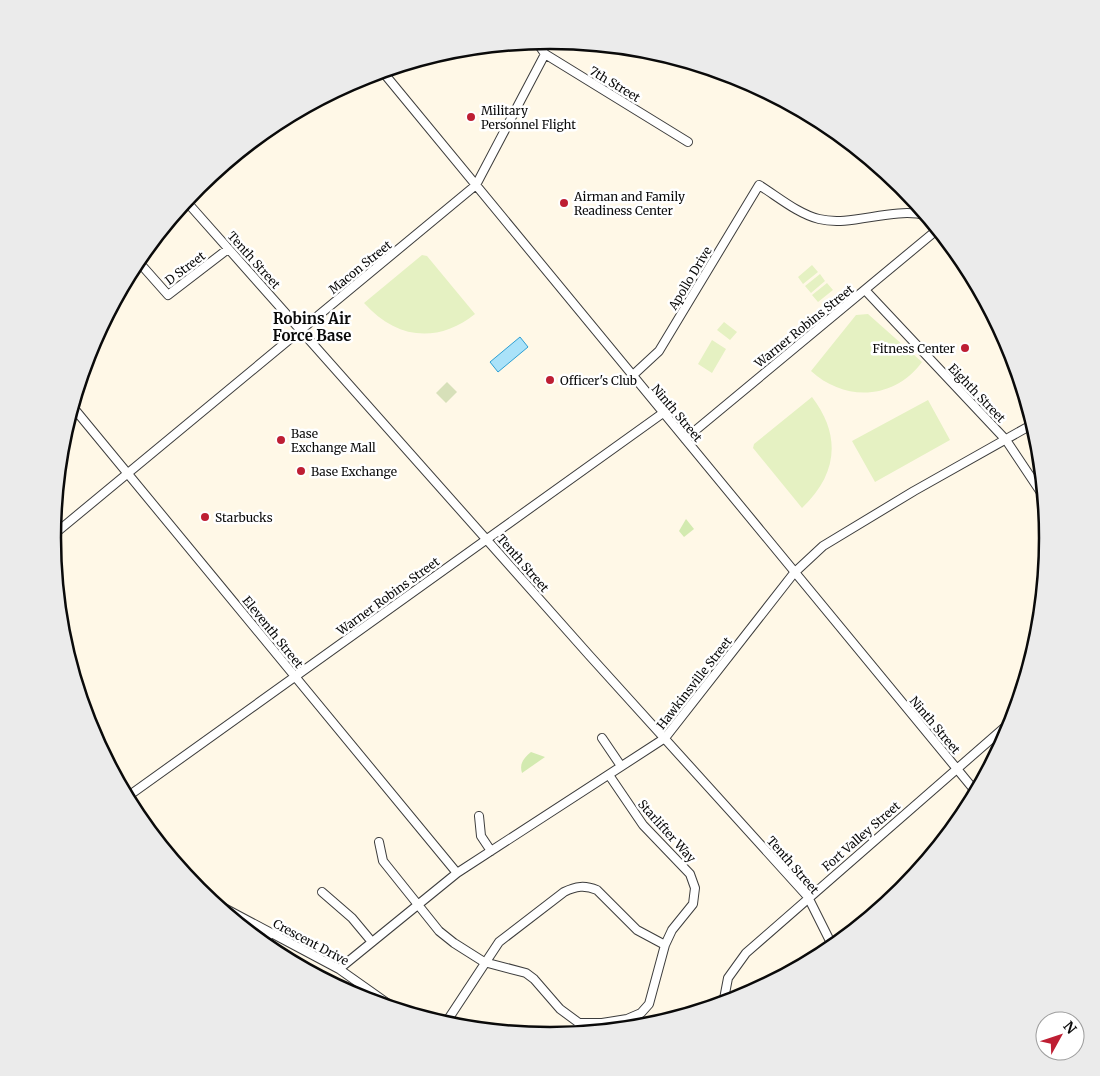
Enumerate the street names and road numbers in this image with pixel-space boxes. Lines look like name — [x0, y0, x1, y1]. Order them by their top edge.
street label: 7th Street — [587, 63, 643, 105]
street label: Tenth Street — [224, 228, 284, 292]
street label: Macon Street — [326, 237, 395, 297]
street label: Apollo Drive — [665, 244, 715, 313]
street label: D Street — [162, 248, 208, 288]
street label: Warner Robins Street — [751, 281, 857, 371]
street label: Eighth Street — [945, 360, 1009, 426]
street label: Ninth Street — [649, 381, 706, 445]
street label: Tenth Street — [494, 531, 552, 595]
street label: Warner Robins Street — [333, 554, 442, 639]
street label: Eleventh Street — [239, 593, 307, 671]
street label: Hawkinsville Street — [653, 634, 735, 732]
street label: Ninth Street — [907, 693, 964, 757]
street label: Starlifter Way — [635, 797, 699, 865]
street label: Fort Valley Street — [819, 798, 903, 874]
street label: Tenth Street — [764, 833, 822, 897]
street label: Crescent Drive — [271, 916, 351, 968]

